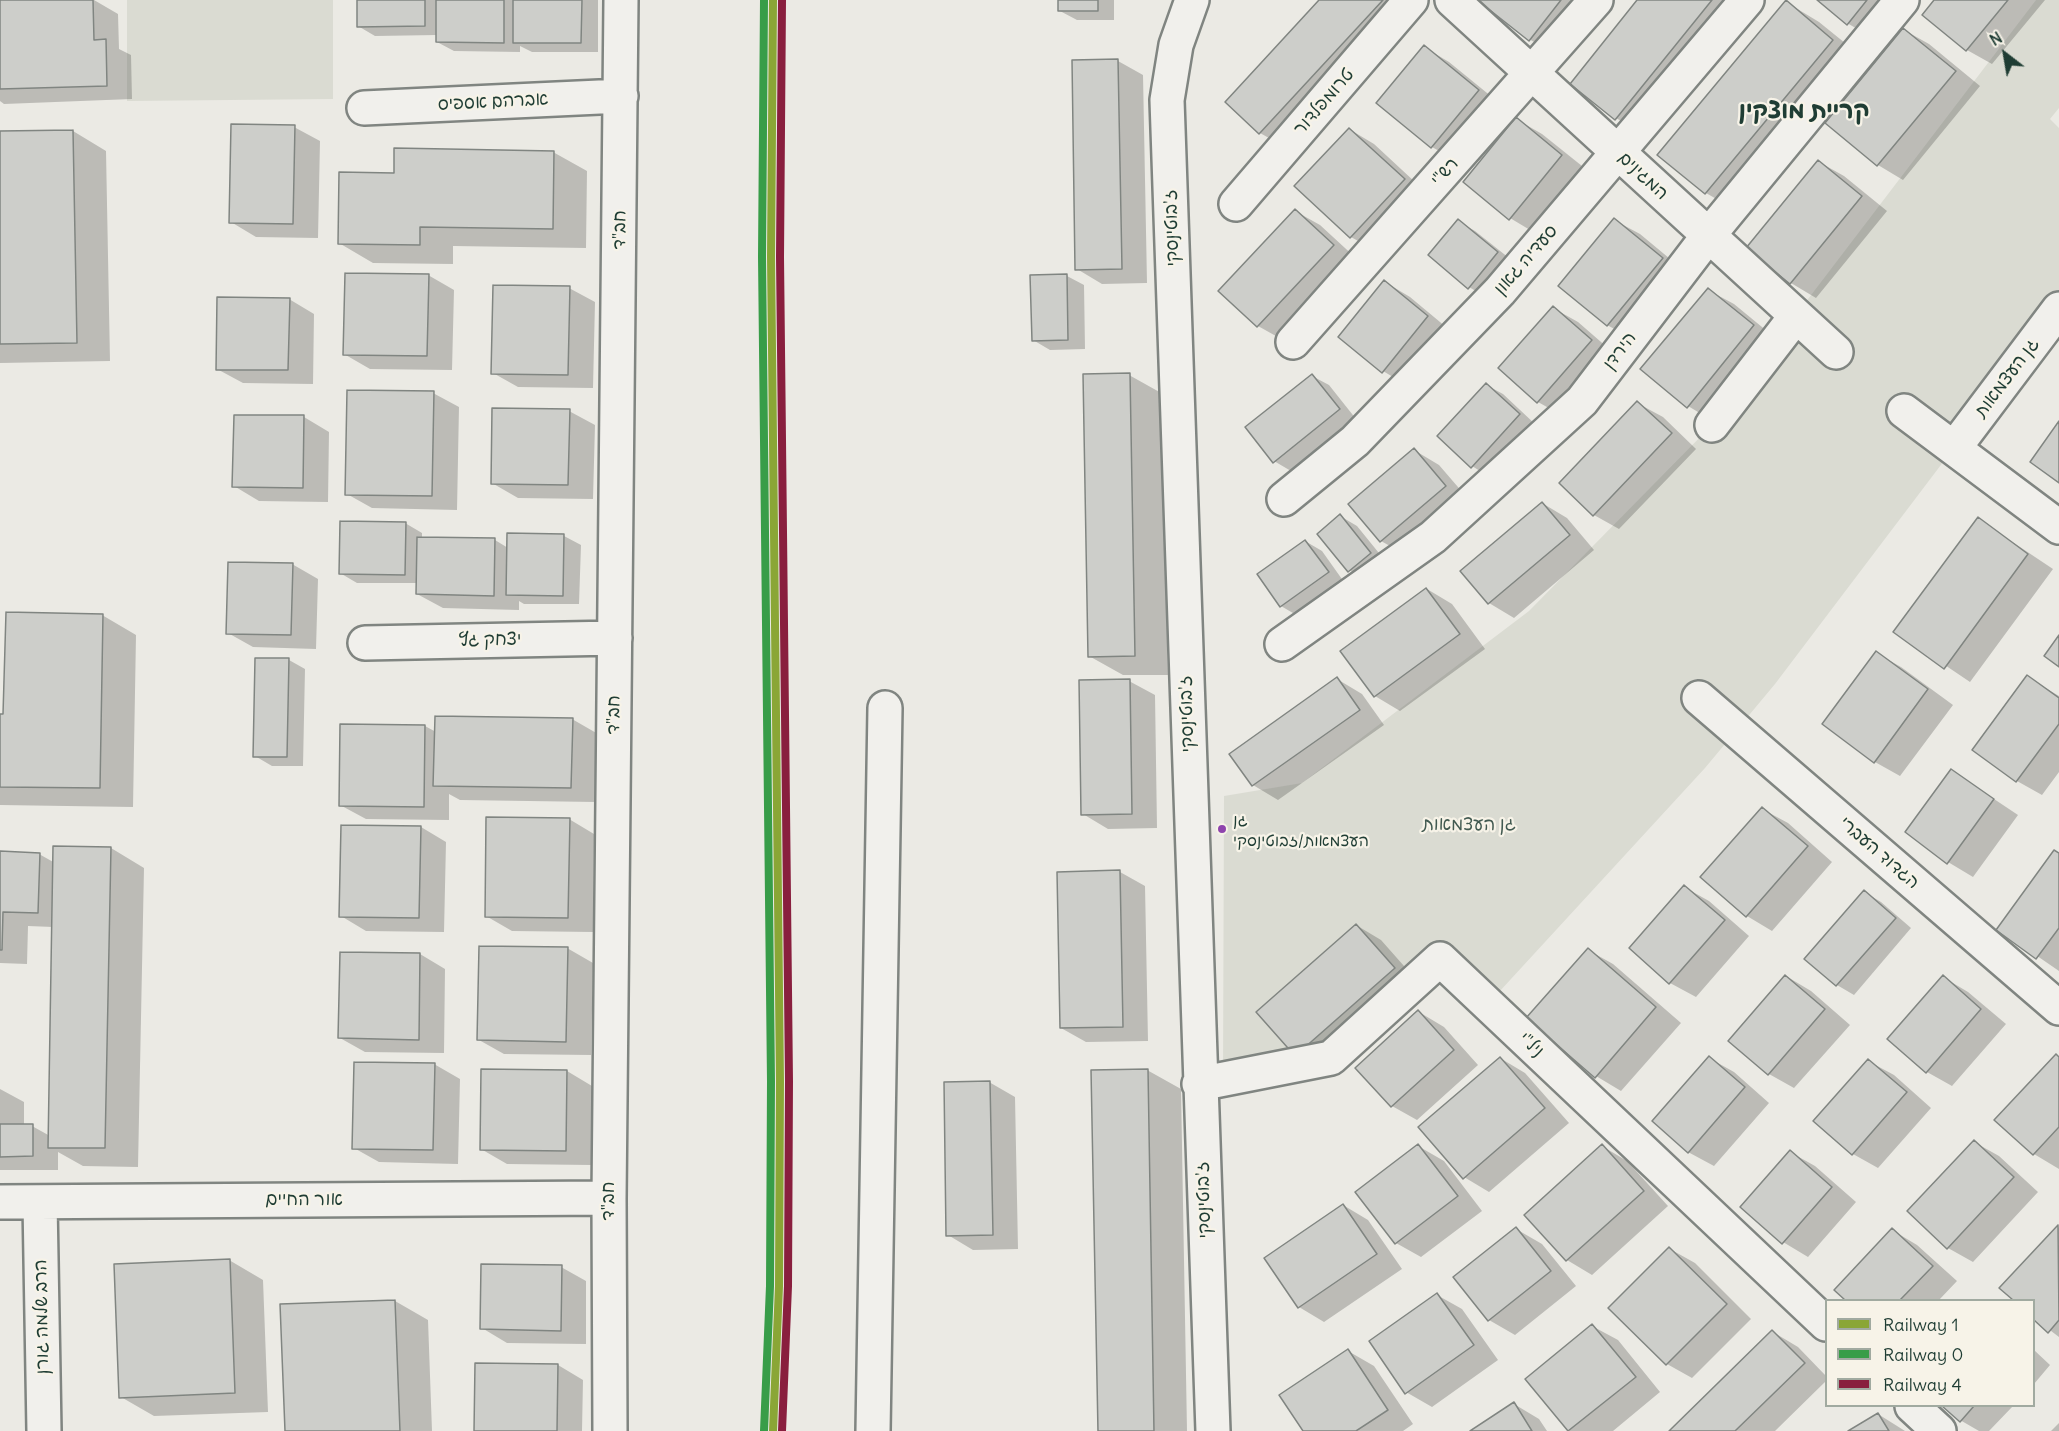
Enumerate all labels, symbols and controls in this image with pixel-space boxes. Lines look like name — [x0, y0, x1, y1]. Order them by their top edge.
north arrow — [1975, 24, 2035, 84]
text: N — [1986, 27, 2006, 50]
street label: טרומפלדור — [1289, 64, 1359, 140]
street label: אברהם אספיס — [437, 88, 549, 116]
district label: קריית מוצקין — [1738, 97, 1870, 125]
street label: המגינים — [1613, 147, 1673, 205]
street label: רש"י — [1427, 153, 1463, 191]
street label: ז'בוטינסקי — [1160, 189, 1184, 267]
street label: חב"ד — [609, 210, 631, 250]
street label: סעדיה גאון — [1490, 221, 1562, 299]
street label: הירדן — [1599, 328, 1641, 374]
street label: גן העצמאות — [1970, 334, 2044, 422]
street label: יצחק גץ — [459, 629, 521, 651]
street label: ז'בוטינסקי — [1175, 675, 1199, 753]
street label: חב"ד — [603, 695, 625, 735]
place label: גן העצמאות/זבוטינסקי — [1233, 810, 1369, 848]
street label: הגדוד העברי — [1835, 812, 1923, 894]
park label: גן העצמאות — [1422, 814, 1516, 836]
marker: גן העצמאות/זבוטינסקי — [1216, 823, 1228, 835]
street label: ניל"י — [1514, 1028, 1548, 1062]
street label: ז'בוטינסקי — [1192, 1161, 1216, 1239]
street label: חב"ד — [598, 1181, 620, 1221]
street label: אור החיים — [265, 1189, 343, 1211]
street label: הרב שלמה גורן — [30, 1259, 54, 1375]
legend — [1825, 1299, 2035, 1407]
text: Railway 1 — [1883, 1313, 1959, 1336]
text: Railway 0 — [1883, 1343, 1963, 1366]
text: Railway 4 — [1883, 1373, 1962, 1396]

